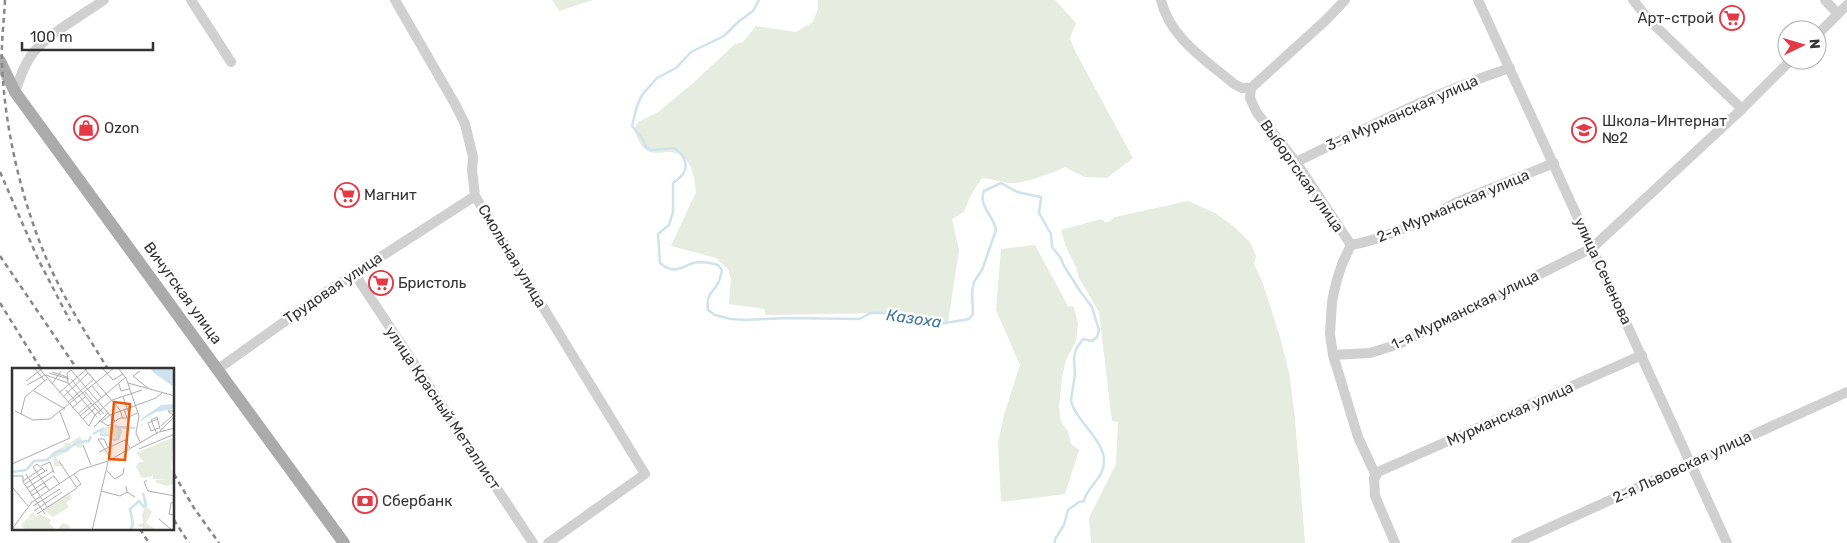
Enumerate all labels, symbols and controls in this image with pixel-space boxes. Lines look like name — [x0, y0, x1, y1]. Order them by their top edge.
supermarket icon: Арт-строй — [1719, 5, 1745, 31]
place label: Арт-строй — [1637, 9, 1714, 27]
scale bar — [22, 20, 154, 52]
north arrow — [1777, 20, 1827, 70]
text: 100 m — [30, 28, 72, 46]
text: N — [1806, 38, 1823, 50]
street label: 3-я Мурманская улица — [1323, 71, 1481, 155]
place label: Школа-Интернат №2 — [1602, 112, 1727, 147]
shop icon: Ozon — [73, 115, 99, 141]
street label: Выборгская улица — [1257, 116, 1347, 236]
school or university icon: Школа-Интернат №2 — [1571, 117, 1597, 143]
place label: Ozon — [104, 119, 139, 137]
street label: 2-я Мурманская улица — [1374, 166, 1532, 246]
supermarket icon: Магнит — [334, 182, 360, 208]
place label: Магнит — [364, 186, 417, 204]
street label: Смольная улица — [474, 201, 550, 311]
street label: улица Сеченова — [1570, 214, 1636, 328]
street label: Вичугская улица — [140, 239, 226, 347]
street label: Трудовая улица — [280, 248, 386, 328]
street label: 1-я Мурманская улица — [1388, 266, 1542, 354]
supermarket icon: Бристоль — [368, 270, 394, 296]
place label: Бристоль — [398, 274, 467, 292]
water label: Казоха — [885, 305, 943, 332]
street label: улица Красный Металлист — [382, 323, 505, 493]
inset map — [12, 368, 175, 530]
street label: Мурманская улица — [1444, 378, 1576, 450]
street label: 2-я Львовская улица — [1610, 427, 1754, 507]
bank icon: Сбербанк — [352, 488, 378, 514]
place label: Сбербанк — [382, 492, 452, 510]

